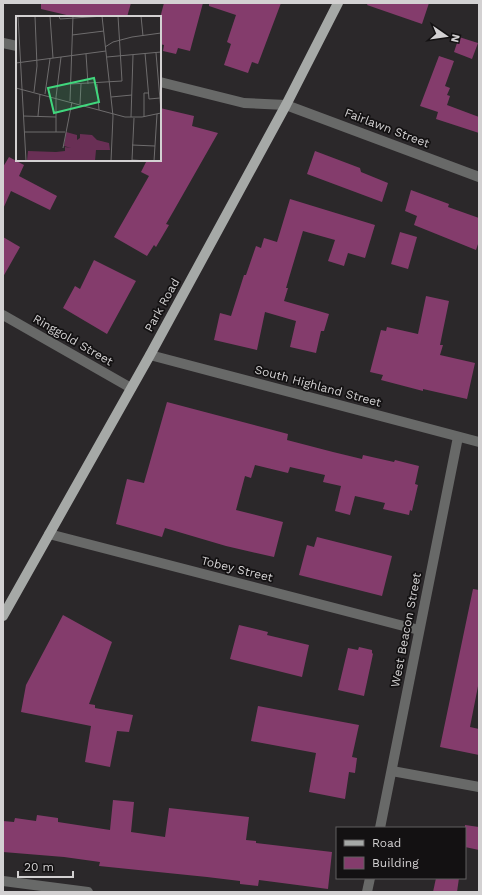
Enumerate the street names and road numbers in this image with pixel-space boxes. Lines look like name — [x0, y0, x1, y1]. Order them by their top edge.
street label: Fairlawn Street — [343, 105, 431, 151]
street label: Park Road — [142, 276, 182, 334]
street label: Ringgold Street — [31, 311, 115, 369]
street label: South Highland Street — [253, 362, 383, 410]
street label: Tobey Street — [200, 553, 274, 585]
street label: West Beacon Street — [388, 571, 424, 689]

